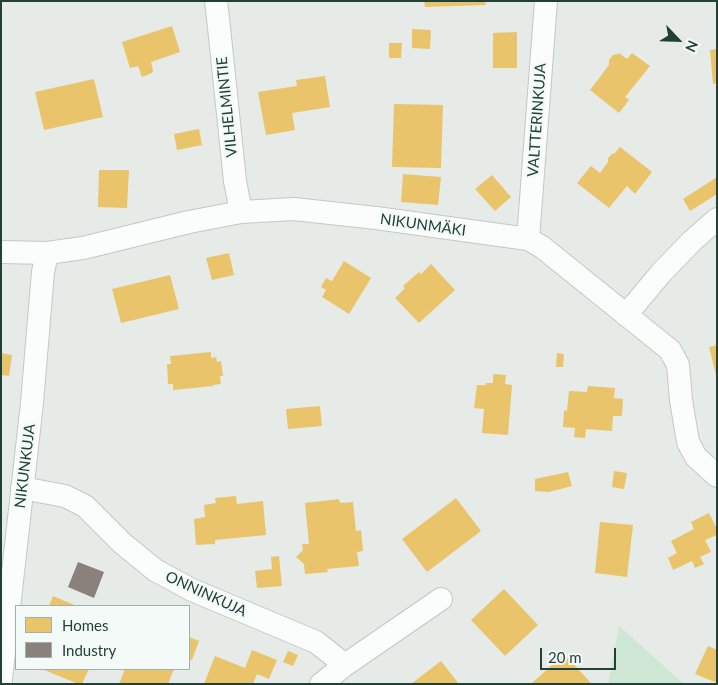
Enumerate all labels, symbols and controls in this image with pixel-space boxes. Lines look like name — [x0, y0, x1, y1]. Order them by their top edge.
north arrow — [653, 15, 703, 65]
text: N — [682, 38, 702, 55]
street label: VILHELMINTIE — [213, 56, 241, 158]
street label: VALTTERINKUJA — [524, 62, 550, 178]
street label: NIKUNMÄKI — [379, 210, 467, 240]
street label: NIKUNKUJA — [11, 423, 39, 509]
street label: ONNINKUJA — [163, 567, 249, 621]
legend — [15, 605, 190, 670]
text: Homes — [62, 616, 108, 634]
scale bar — [543, 638, 619, 670]
text: Industry — [62, 641, 116, 659]
text: 20 m — [548, 648, 582, 666]

